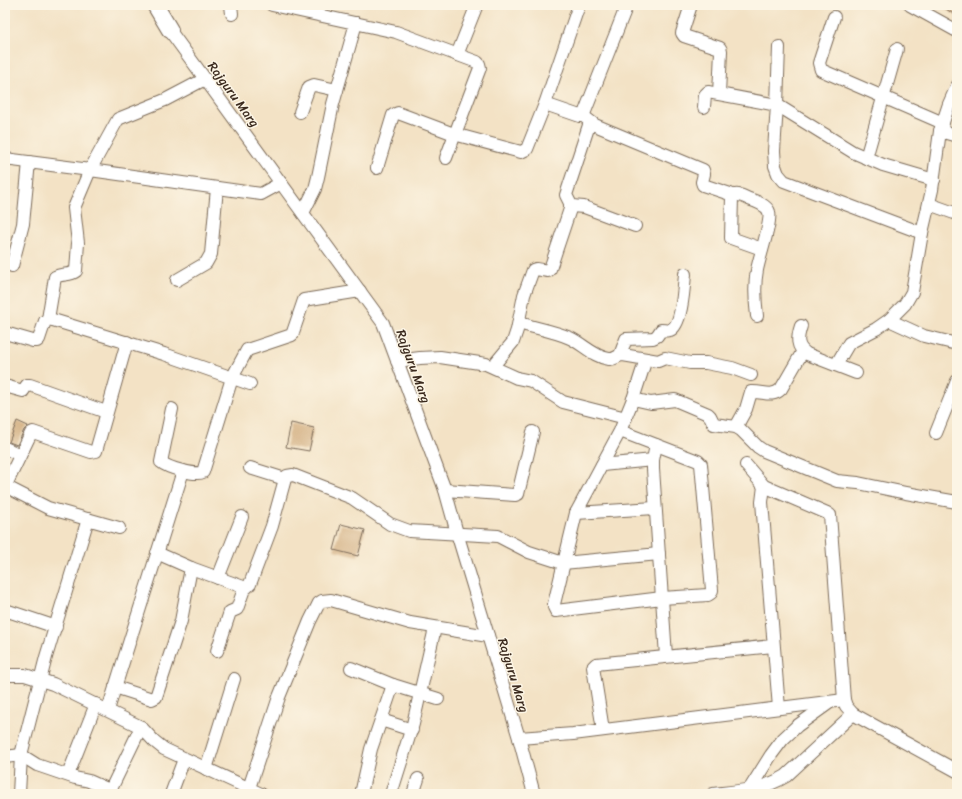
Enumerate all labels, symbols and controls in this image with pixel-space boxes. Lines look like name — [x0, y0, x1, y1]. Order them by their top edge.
street label: Rajguru Marg — [202, 56, 266, 133]
street label: Rajguru Marg — [390, 326, 438, 407]
street label: Rajguru Marg — [491, 635, 536, 716]

